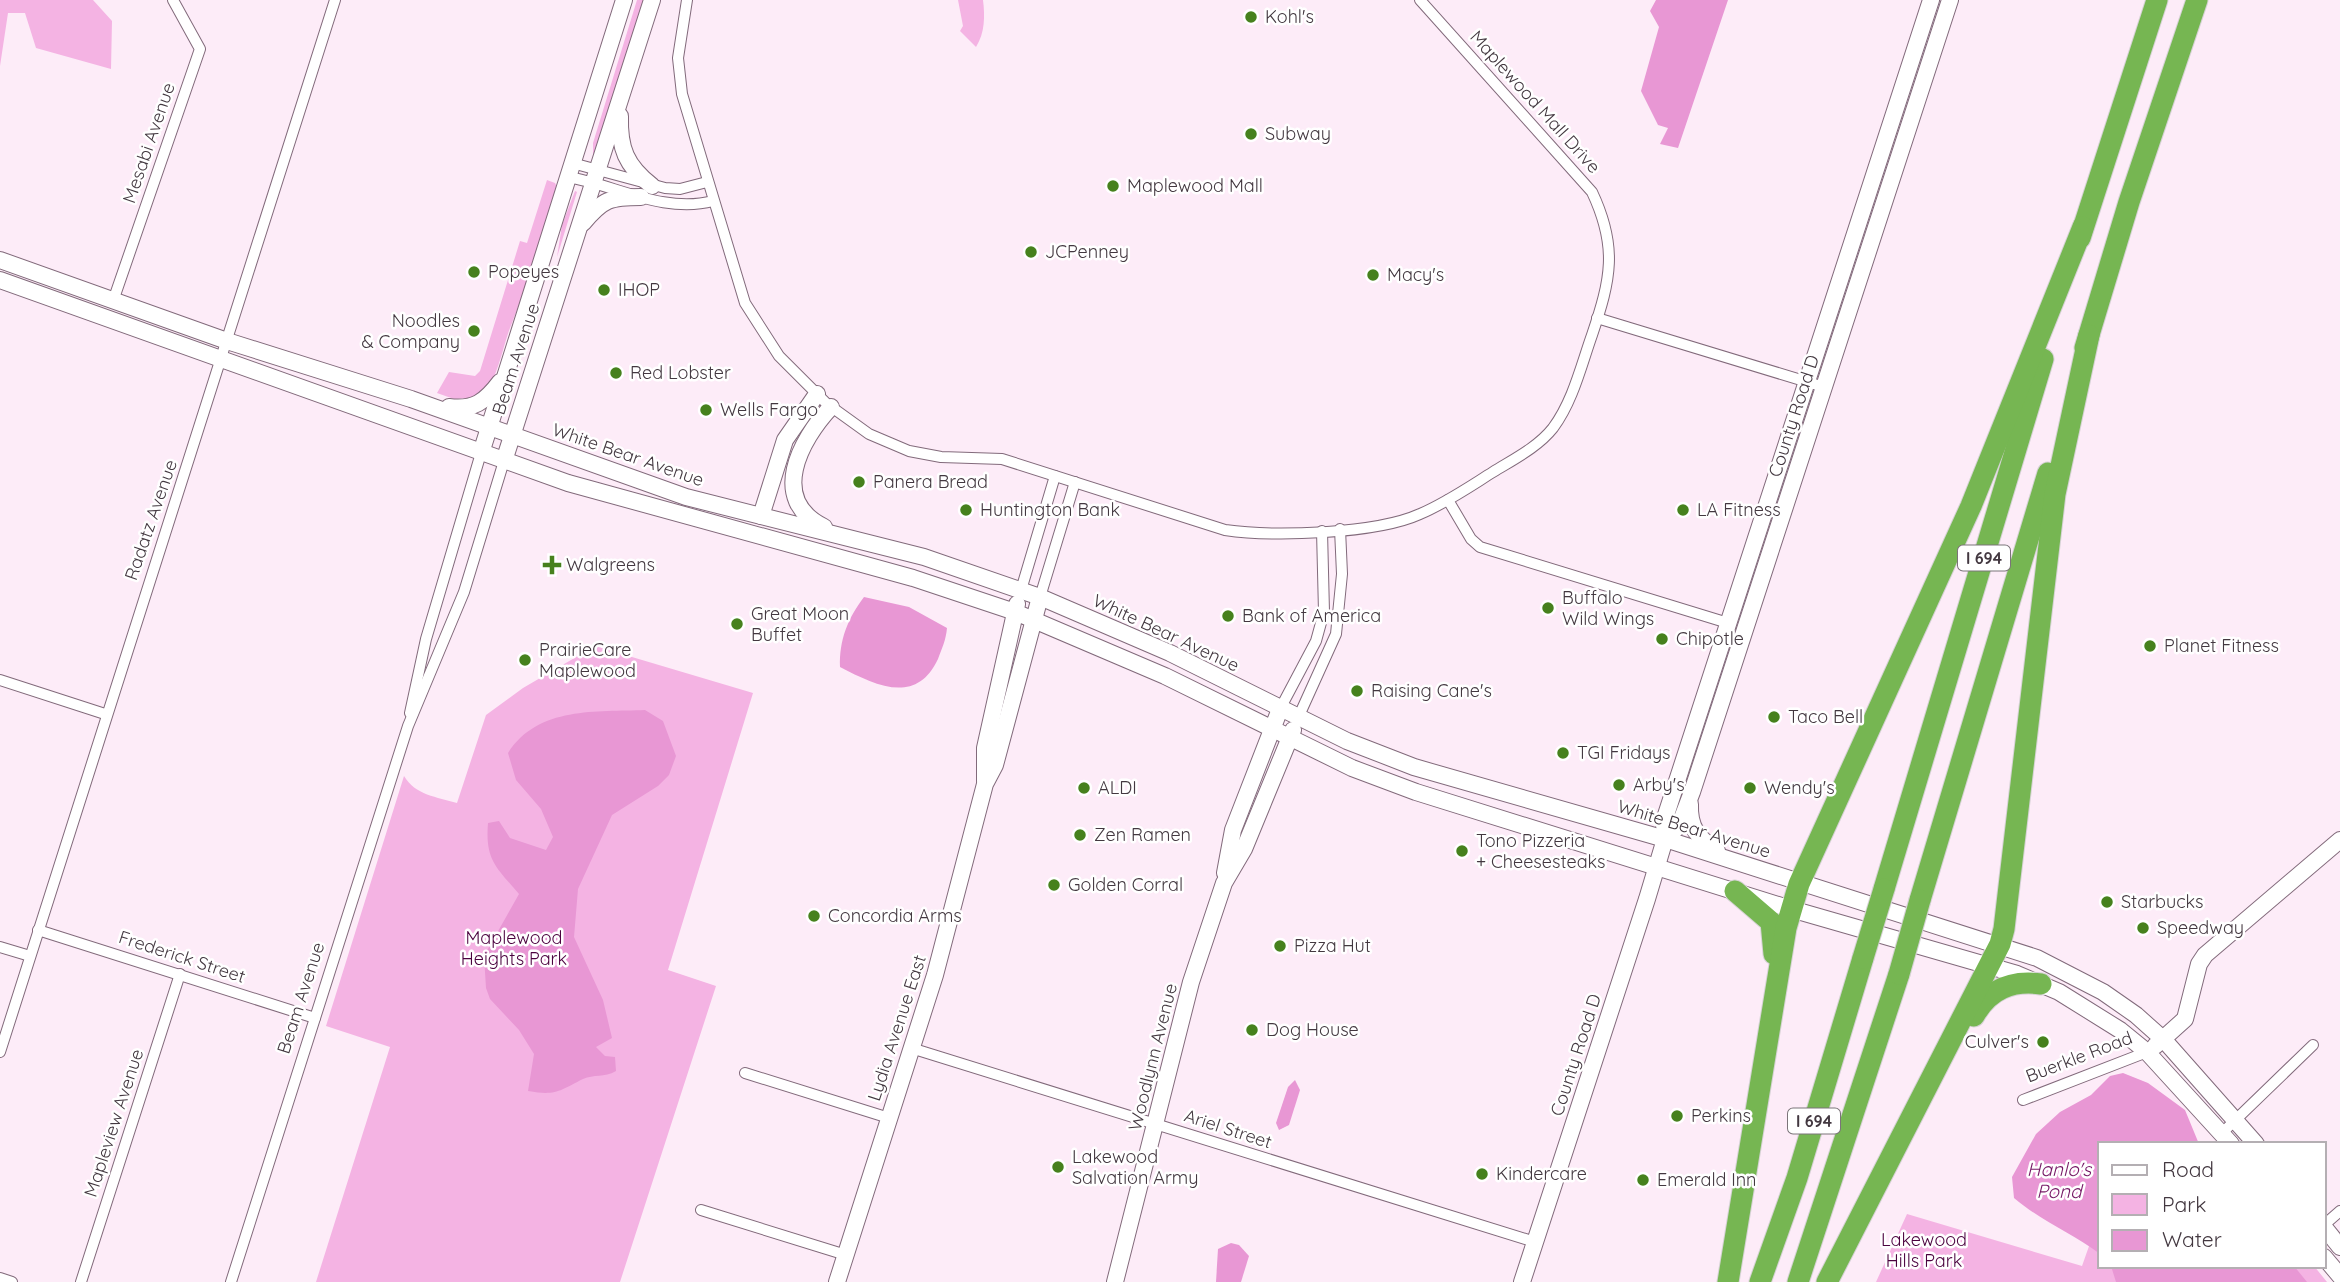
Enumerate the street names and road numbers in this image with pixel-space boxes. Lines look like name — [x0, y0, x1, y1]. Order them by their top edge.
street label: Maplewood Mall Drive — [1465, 26, 1606, 178]
street label: Mesabi Avenue — [117, 80, 180, 206]
street label: Beam Avenue — [487, 300, 544, 417]
street label: County Road D — [1763, 352, 1824, 480]
street label: White Bear Avenue — [549, 418, 707, 491]
street label: Radatz Avenue — [119, 456, 182, 583]
road number: I 694 — [1958, 545, 2010, 570]
street label: White Bear Avenue — [1089, 589, 1243, 677]
street label: White Bear Avenue — [1615, 794, 1773, 863]
street label: Frederick Street — [116, 925, 248, 988]
street label: Beam Avenue — [272, 939, 329, 1056]
street label: Lydia Avenue East — [862, 952, 931, 1104]
street label: Woodlynn Avenue — [1123, 981, 1182, 1133]
street label: County Road D — [1545, 991, 1606, 1119]
street label: Buerkle Road — [2022, 1026, 2135, 1087]
street label: Mapleview Avenue — [79, 1046, 148, 1200]
street label: Ariel Street — [1181, 1104, 1275, 1154]
road number: I 694 — [1788, 1108, 1840, 1134]

